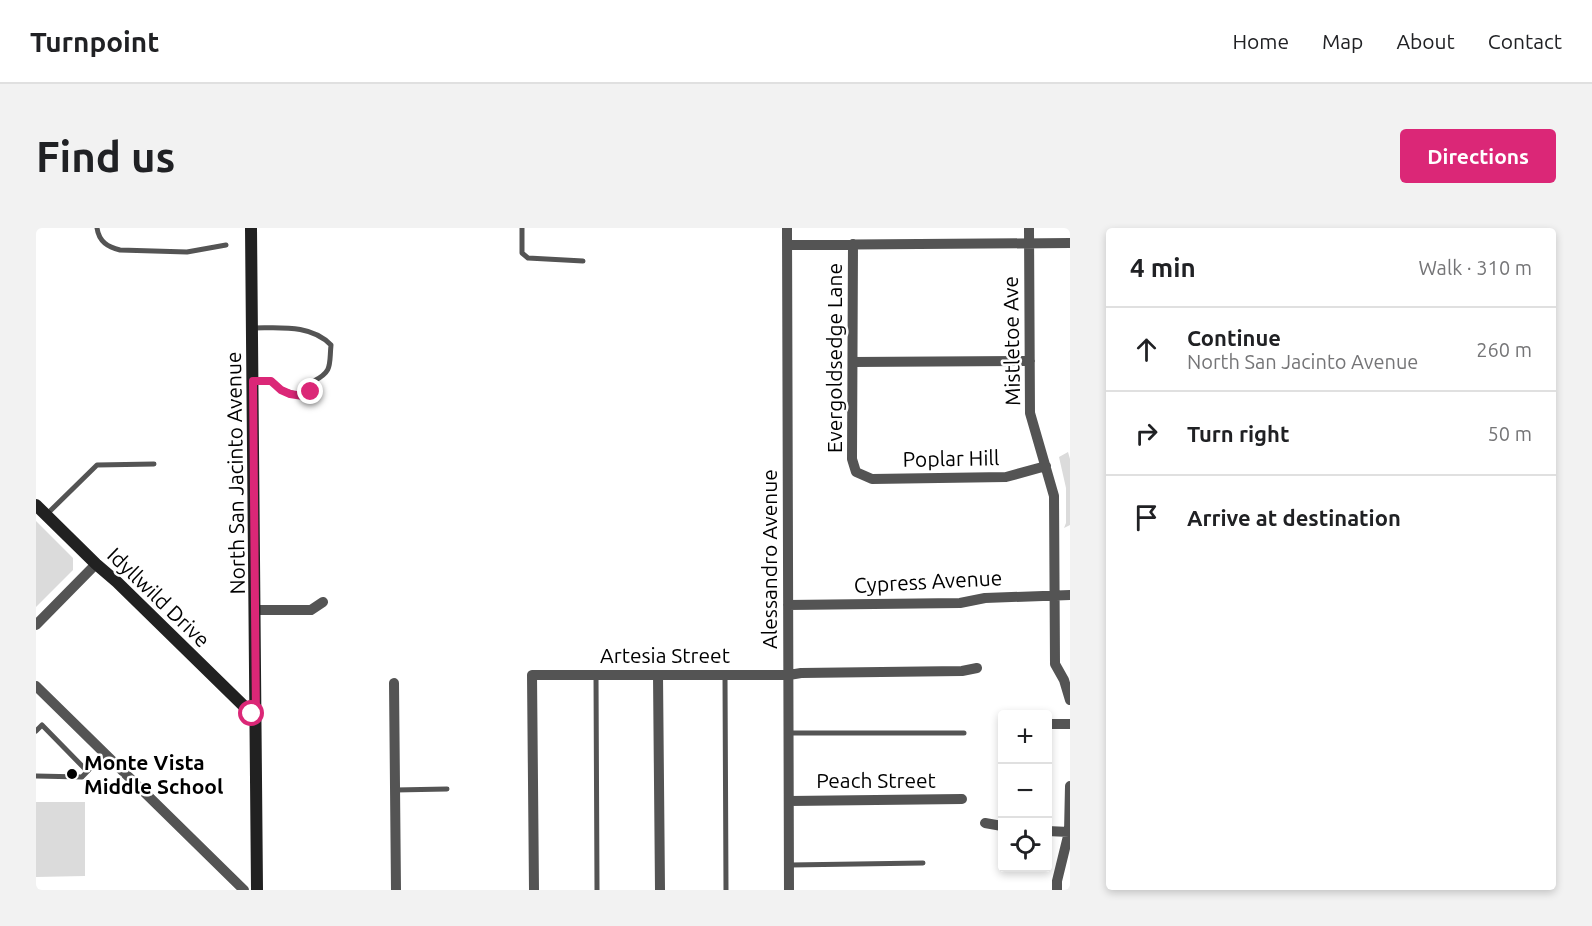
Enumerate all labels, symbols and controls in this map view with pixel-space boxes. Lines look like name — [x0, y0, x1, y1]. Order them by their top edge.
text: Turnpoint — [30, 26, 159, 57]
text: Home — [1232, 29, 1289, 53]
text: Map — [1322, 29, 1363, 53]
text: About — [1396, 29, 1455, 53]
text: Contact — [1488, 29, 1562, 53]
button: Directions — [1400, 129, 1556, 183]
text: Find us — [36, 133, 175, 180]
text: 4 min — [1130, 253, 1196, 282]
text: Walk · 310 m — [1419, 256, 1532, 279]
street label: Evergoldsedge Lane — [822, 263, 846, 453]
street label: Mistletoe Ave — [998, 276, 1024, 406]
text: Continue — [1187, 325, 1281, 350]
icon: ahead — [1130, 333, 1163, 366]
text: 260 m — [1476, 338, 1532, 361]
text: North San Jacinto Avenue — [1187, 350, 1418, 373]
street label: North San Jacinto Avenue — [221, 351, 249, 595]
route end — [297, 378, 323, 404]
icon: right — [1130, 417, 1163, 450]
text: Turn right — [1187, 421, 1289, 446]
text: 50 m — [1488, 422, 1532, 445]
street label: Poplar Hill — [902, 445, 1000, 471]
street label: Alessandro Avenue — [757, 469, 781, 649]
icon: arrive — [1130, 501, 1163, 534]
text: Arrive at destination — [1187, 505, 1401, 530]
street label: Idyllwild Drive — [103, 542, 215, 652]
street label: Cypress Avenue — [853, 565, 1003, 597]
street label: Artesia Street — [600, 643, 730, 667]
route start — [238, 700, 264, 726]
map controls — [998, 710, 1052, 872]
button: + — [998, 710, 1052, 764]
place label: Monte Vista Middle School — [84, 750, 223, 798]
button: − — [998, 764, 1052, 818]
marker: Monte Vista Middle School — [65, 767, 79, 781]
street label: Peach Street — [816, 768, 936, 792]
button: locate — [998, 818, 1052, 872]

